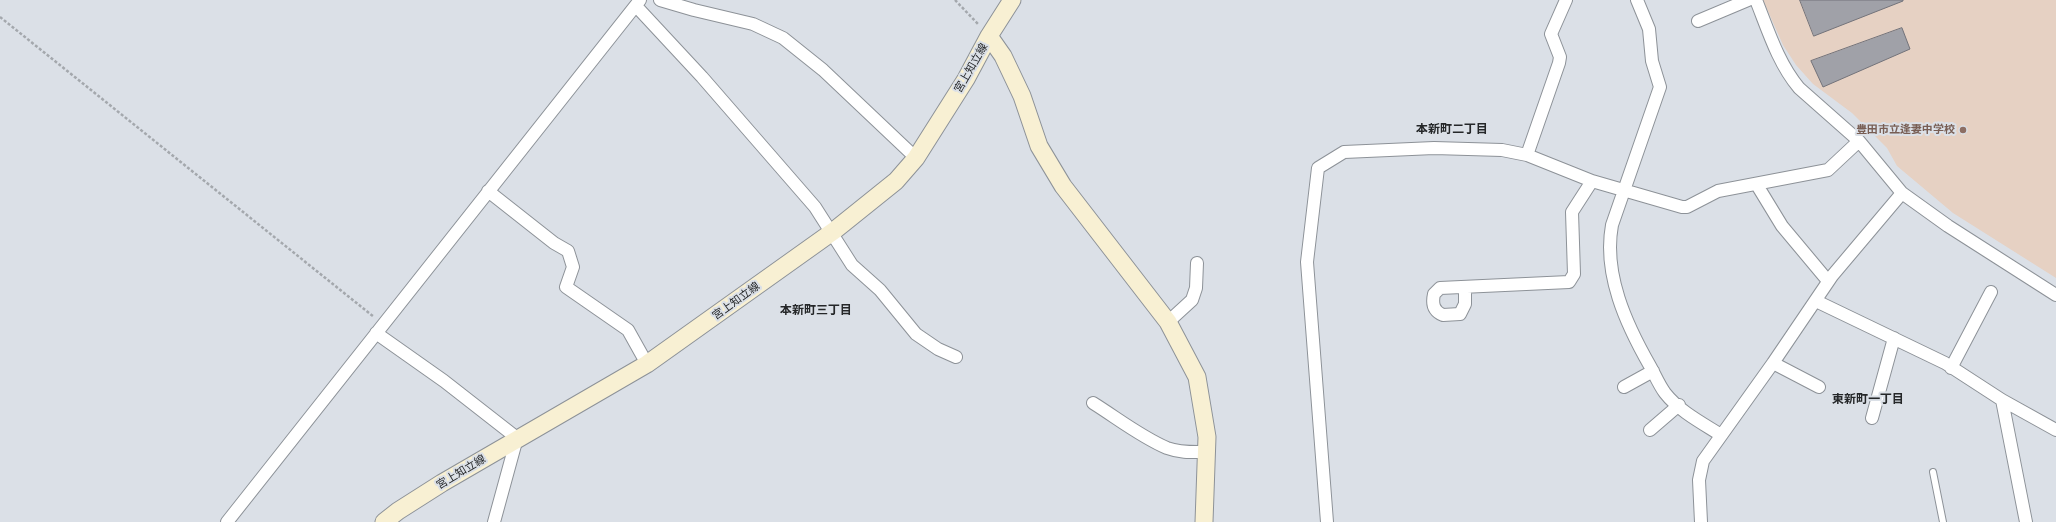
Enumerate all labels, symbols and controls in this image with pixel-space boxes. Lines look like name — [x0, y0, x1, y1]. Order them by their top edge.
street label: 宮上知立線 — [952, 41, 990, 95]
district label: 本新町二丁目 — [1416, 122, 1488, 136]
place label: 豊田市立逢妻中学校 — [1856, 123, 1955, 137]
marker: 豊田市立逢妻中学校 — [1958, 125, 1968, 135]
street label: 宮上知立線 — [710, 279, 762, 323]
district label: 本新町三丁目 — [780, 303, 852, 317]
district label: 東新町一丁目 — [1832, 392, 1904, 406]
street label: 宮上知立線 — [434, 452, 488, 492]

